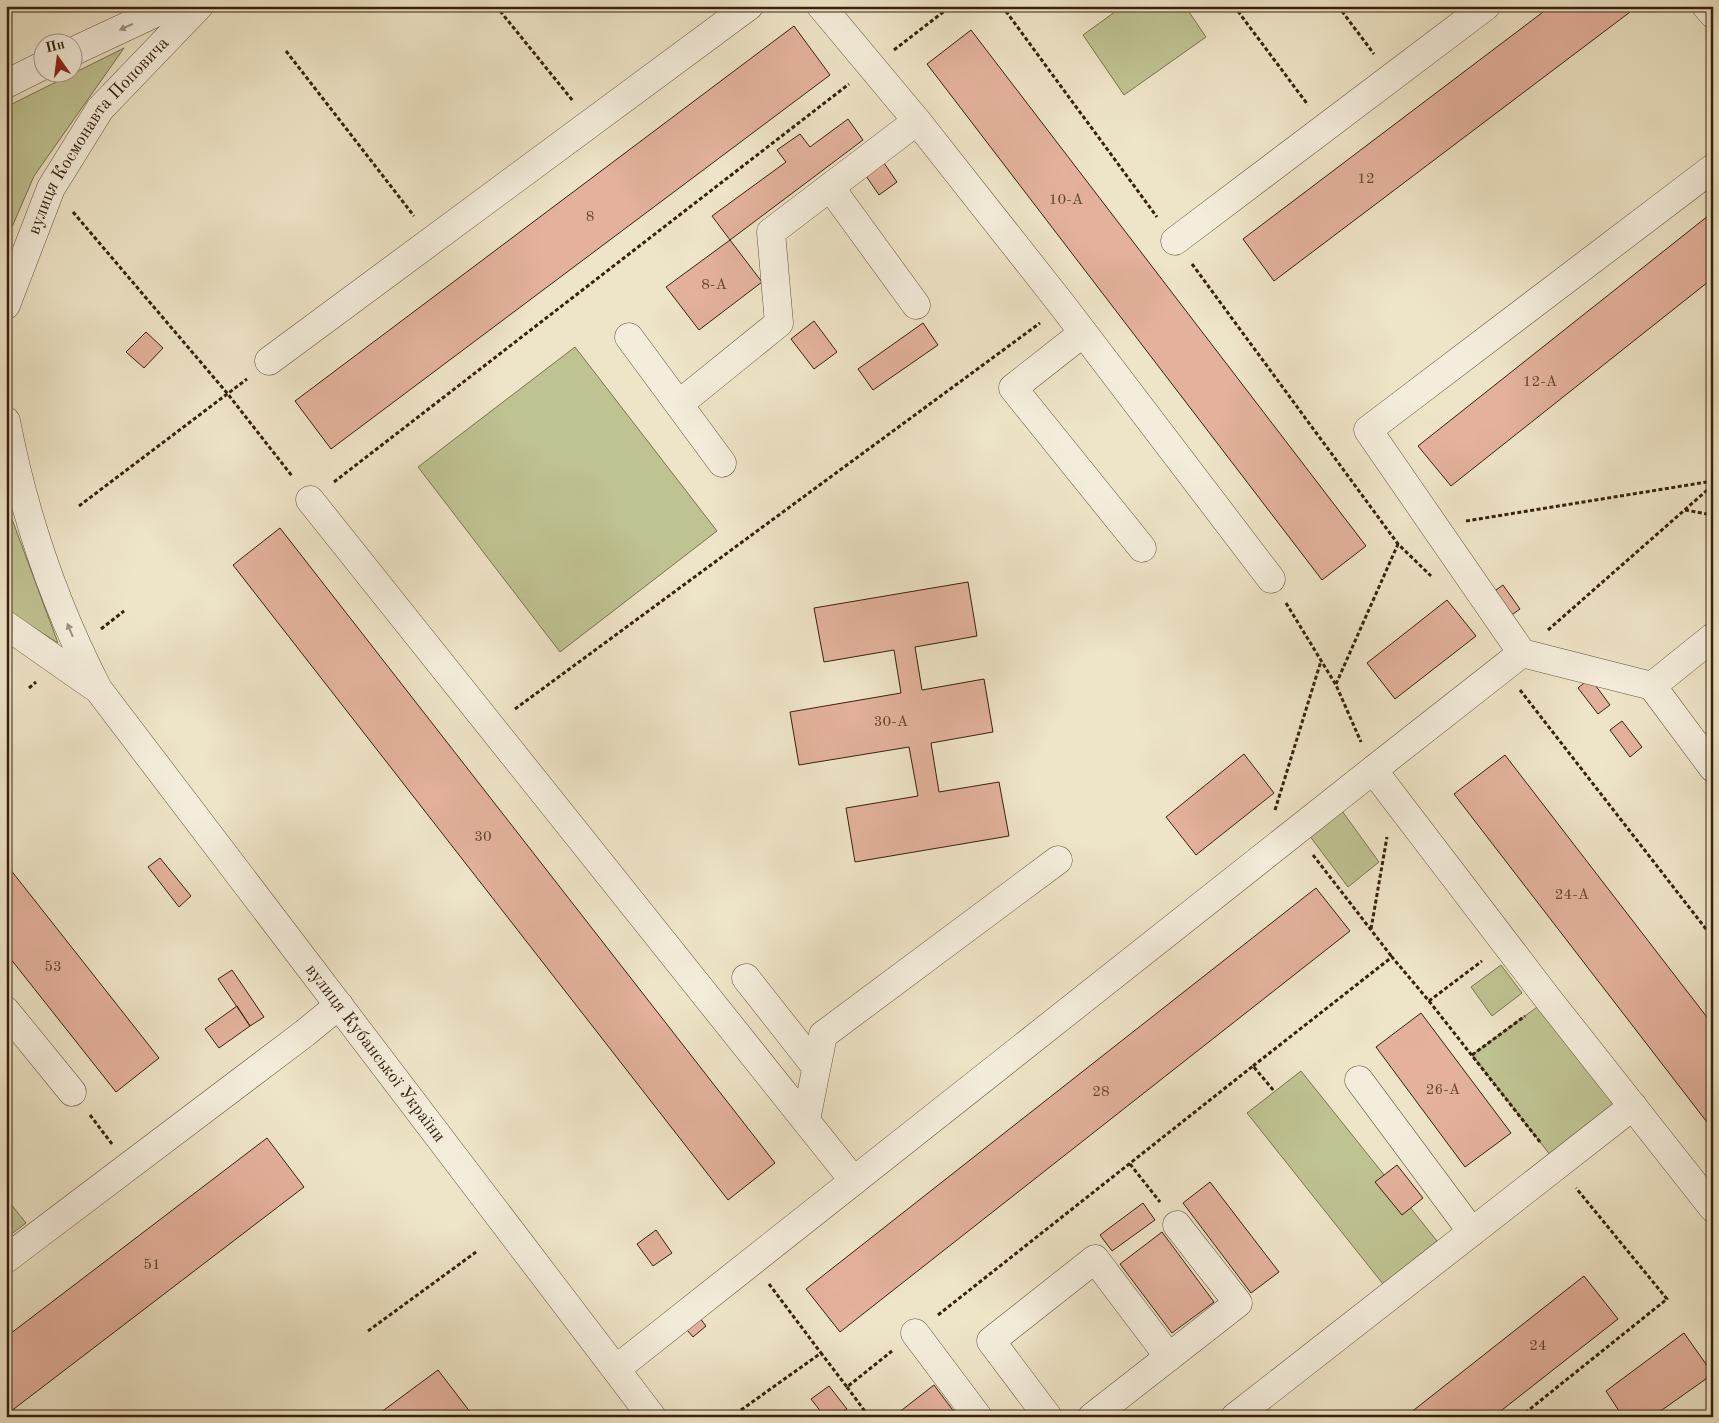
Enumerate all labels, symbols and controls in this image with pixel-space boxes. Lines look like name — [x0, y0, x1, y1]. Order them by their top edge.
one-way arrow — [119, 23, 133, 31]
north arrow — [32, 32, 82, 82]
street label: вулиця Космонавта Поповича — [25, 34, 173, 237]
text: Пн — [44, 37, 66, 55]
house number: 12 — [1357, 172, 1375, 187]
house number: 10-А — [1049, 193, 1084, 208]
house number: 8 — [586, 210, 594, 225]
house number: 8-А — [701, 278, 727, 293]
house number: 12-А — [1523, 375, 1558, 390]
one-way arrow — [65, 623, 73, 637]
house number: 30-А — [874, 715, 909, 730]
house number: 30 — [474, 830, 492, 845]
house number: 24-А — [1555, 888, 1590, 903]
house number: 53 — [44, 960, 62, 975]
street label: вулиця Кубанської України — [302, 961, 448, 1146]
house number: 26-А — [1426, 1083, 1461, 1098]
house number: 28 — [1092, 1085, 1110, 1100]
house number: 51 — [143, 1258, 161, 1273]
house number: 24 — [1529, 1339, 1547, 1354]

